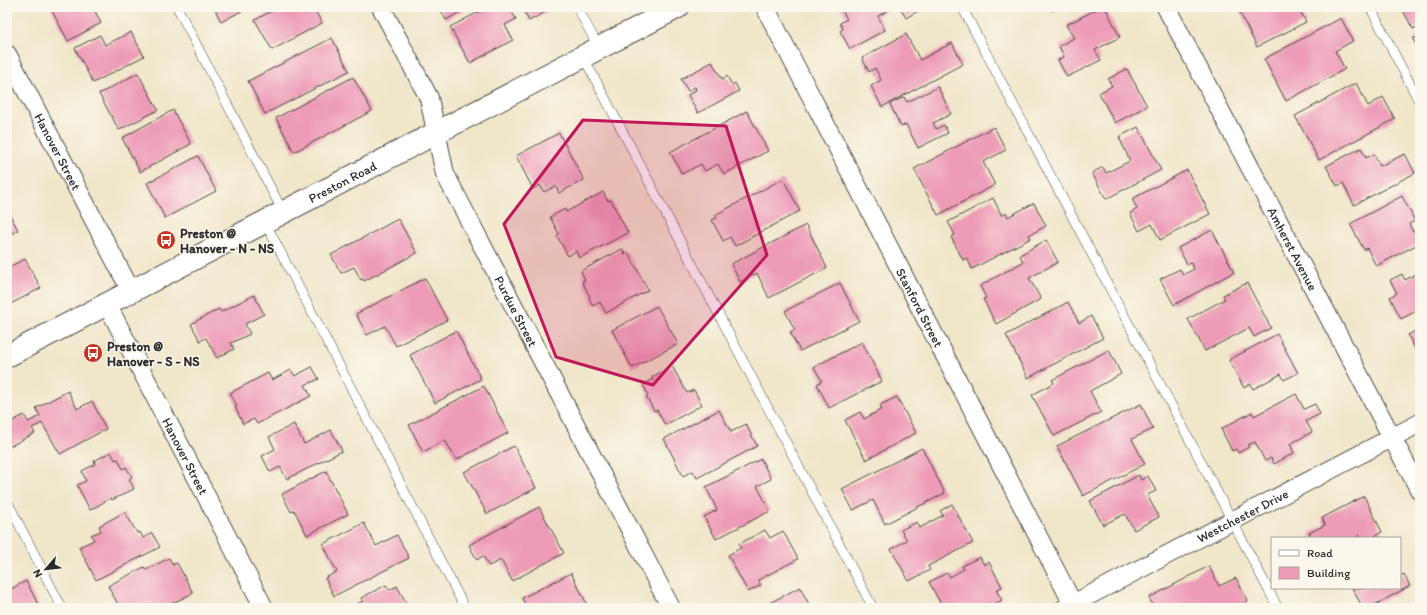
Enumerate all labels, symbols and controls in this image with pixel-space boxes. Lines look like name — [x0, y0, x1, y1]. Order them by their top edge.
street label: Hanover Street — [31, 111, 84, 193]
street label: Preston Road — [306, 158, 379, 206]
street label: Amherst Avenue — [1264, 205, 1320, 293]
place label: Preston @ Hanover - N - NS — [180, 226, 275, 256]
bus stop icon: Preston @ Hanover - N - NS — [155, 229, 177, 251]
street label: Stanford Street — [893, 265, 946, 350]
street label: Purdue Street — [491, 273, 541, 349]
place label: Preston @ Hanover - S - NS — [107, 339, 200, 369]
bus stop icon: Preston @ Hanover - S - NS — [82, 342, 104, 364]
street label: Hanover Street — [159, 415, 211, 497]
street label: Westchester Drive — [1194, 486, 1291, 546]
legend — [1271, 537, 1401, 589]
text: Road — [1307, 546, 1333, 560]
north arrow — [26, 549, 66, 589]
text: Building — [1307, 566, 1351, 580]
text: N — [30, 567, 45, 580]

